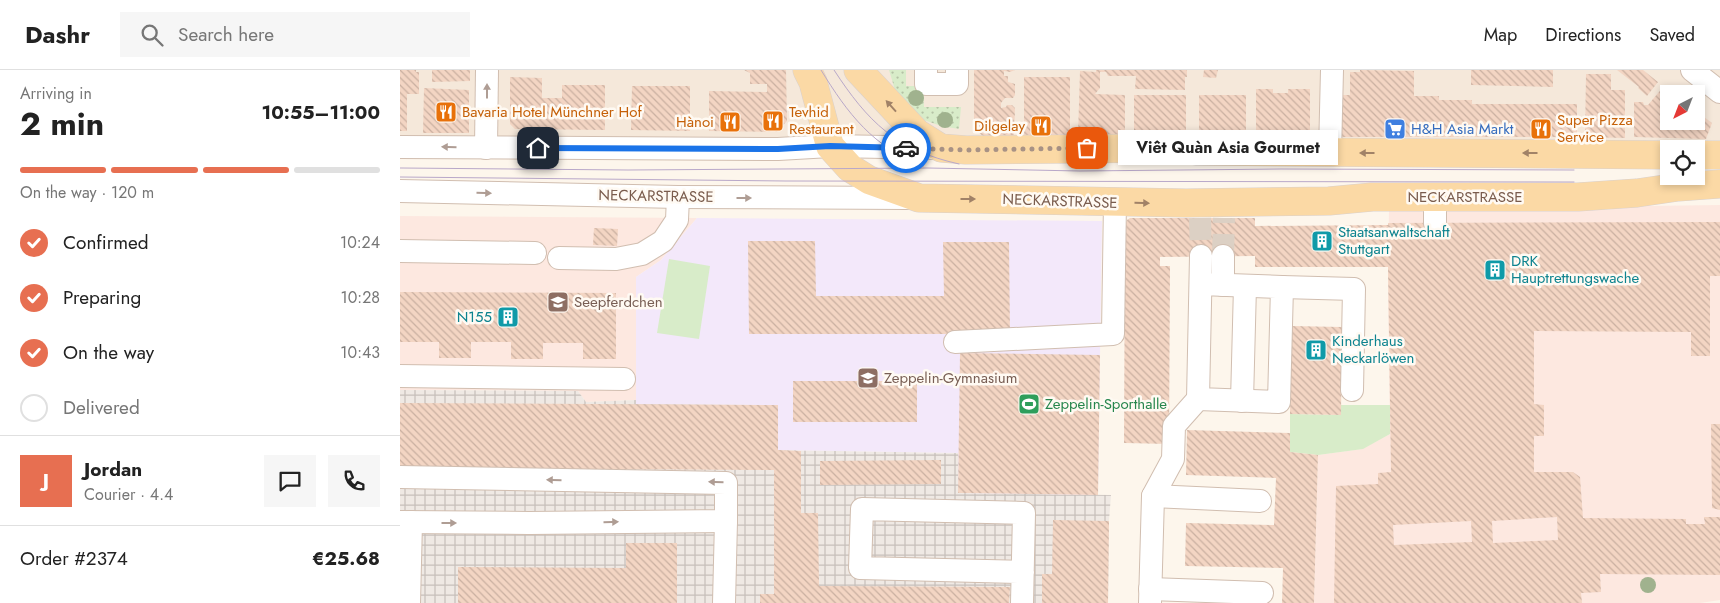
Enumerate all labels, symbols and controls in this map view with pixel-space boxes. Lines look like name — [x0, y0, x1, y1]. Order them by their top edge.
search box — [120, 12, 470, 57]
text: Dashr — [25, 17, 90, 52]
icon: search — [138, 21, 166, 49]
text: Search here — [178, 21, 274, 48]
text: Map — [1484, 22, 1517, 48]
text: Directions — [1545, 22, 1621, 48]
text: Saved — [1649, 22, 1695, 48]
text: Arriving in — [20, 82, 92, 105]
one-way arrow — [483, 83, 491, 99]
north arrow — [1660, 85, 1705, 130]
map controls — [1660, 85, 1705, 185]
text: 10:55–11:00 — [262, 99, 380, 126]
restaurant icon: Bavaria Hotel Münchner Hof — [434, 100, 458, 124]
one-way arrow — [885, 100, 897, 112]
text: 2 min — [20, 101, 104, 147]
place label: Bavaria Hotel Münchner Hof — [462, 101, 642, 123]
place label: Tevhid Restaurant — [789, 101, 854, 140]
restaurant icon: Tevhid Restaurant — [761, 109, 785, 133]
place label: Super Pizza Service — [1557, 109, 1633, 148]
restaurant icon: Hànoi — [718, 110, 742, 134]
place label: Hànoi — [676, 111, 714, 133]
restaurant icon: Dilgelay — [1029, 114, 1053, 138]
place label: Dilgelay — [974, 115, 1025, 137]
supermarket icon: H&H Asia Markt — [1383, 117, 1407, 141]
restaurant icon: Super Pizza Service — [1529, 117, 1553, 141]
place label: H&H Asia Markt — [1411, 118, 1514, 140]
courier — [881, 123, 931, 173]
pin — [517, 127, 559, 169]
pin — [1066, 127, 1108, 169]
callout: Viêt Quàn Asia Gourmet — [1117, 130, 1337, 166]
icon: home — [524, 134, 552, 162]
icon: car — [892, 134, 920, 162]
icon: bag — [1073, 134, 1101, 162]
text: Viêt Quàn Asia Gourmet — [1136, 136, 1320, 159]
button: locate — [1660, 140, 1705, 185]
one-way arrow — [441, 143, 457, 151]
one-way arrow — [1359, 149, 1375, 157]
one-way arrow — [1521, 149, 1537, 157]
text: On the way · 120 m — [20, 181, 154, 204]
street label: NECKARSTRASSE — [598, 184, 714, 208]
street label: NECKARSTRASSE — [1407, 186, 1523, 208]
street label: NECKARSTRASSE — [1002, 188, 1118, 214]
one-way arrow — [476, 189, 492, 197]
one-way arrow — [737, 194, 753, 202]
one-way arrow — [960, 195, 976, 203]
one-way arrow — [1134, 199, 1150, 207]
place label: Staatsanwaltschaft Stuttgart — [1338, 221, 1450, 260]
icon: check — [20, 229, 48, 257]
text: Confirmed — [63, 229, 149, 256]
building icon: Staatsanwaltschaft Stuttgart — [1310, 229, 1334, 253]
text: 10:24 — [340, 231, 380, 254]
place label: DRK Hauptrettungswache — [1511, 250, 1640, 289]
building icon: DRK Hauptrettungswache — [1483, 258, 1507, 282]
icon: check — [20, 284, 48, 312]
text: Preparing — [63, 284, 141, 311]
text: 10:28 — [341, 286, 380, 309]
school or university icon: Seepferdchen — [546, 290, 570, 314]
place label: Seepferdchen — [574, 291, 663, 313]
building icon: N155 — [496, 305, 520, 329]
place label: N155 — [457, 306, 492, 328]
place label: Kinderhaus Neckarlöwen — [1332, 330, 1414, 369]
building icon: Kinderhaus Neckarlöwen — [1304, 338, 1328, 362]
icon: check — [20, 339, 48, 367]
text: On the way — [63, 339, 154, 366]
text: 10:43 — [340, 341, 380, 364]
school or university icon: Zeppelin-Gymnasium — [856, 366, 880, 390]
place label: Zeppelin-Gymnasium — [884, 367, 1017, 389]
sports icon: Zeppelin-Sporthalle — [1017, 392, 1041, 416]
place label: Zeppelin-Sporthalle — [1045, 393, 1167, 415]
text: Delivered — [63, 394, 140, 421]
button: chat — [264, 455, 316, 507]
button: phone — [328, 455, 380, 507]
text: Jordan — [84, 456, 142, 483]
text: J — [43, 467, 49, 494]
one-way arrow — [545, 475, 561, 483]
one-way arrow — [708, 478, 724, 486]
text: Courier · 4.4 — [84, 483, 173, 506]
one-way arrow — [603, 518, 619, 526]
one-way arrow — [441, 519, 457, 527]
text: Order #2374 — [20, 545, 128, 572]
text: €25.68 — [312, 545, 380, 572]

